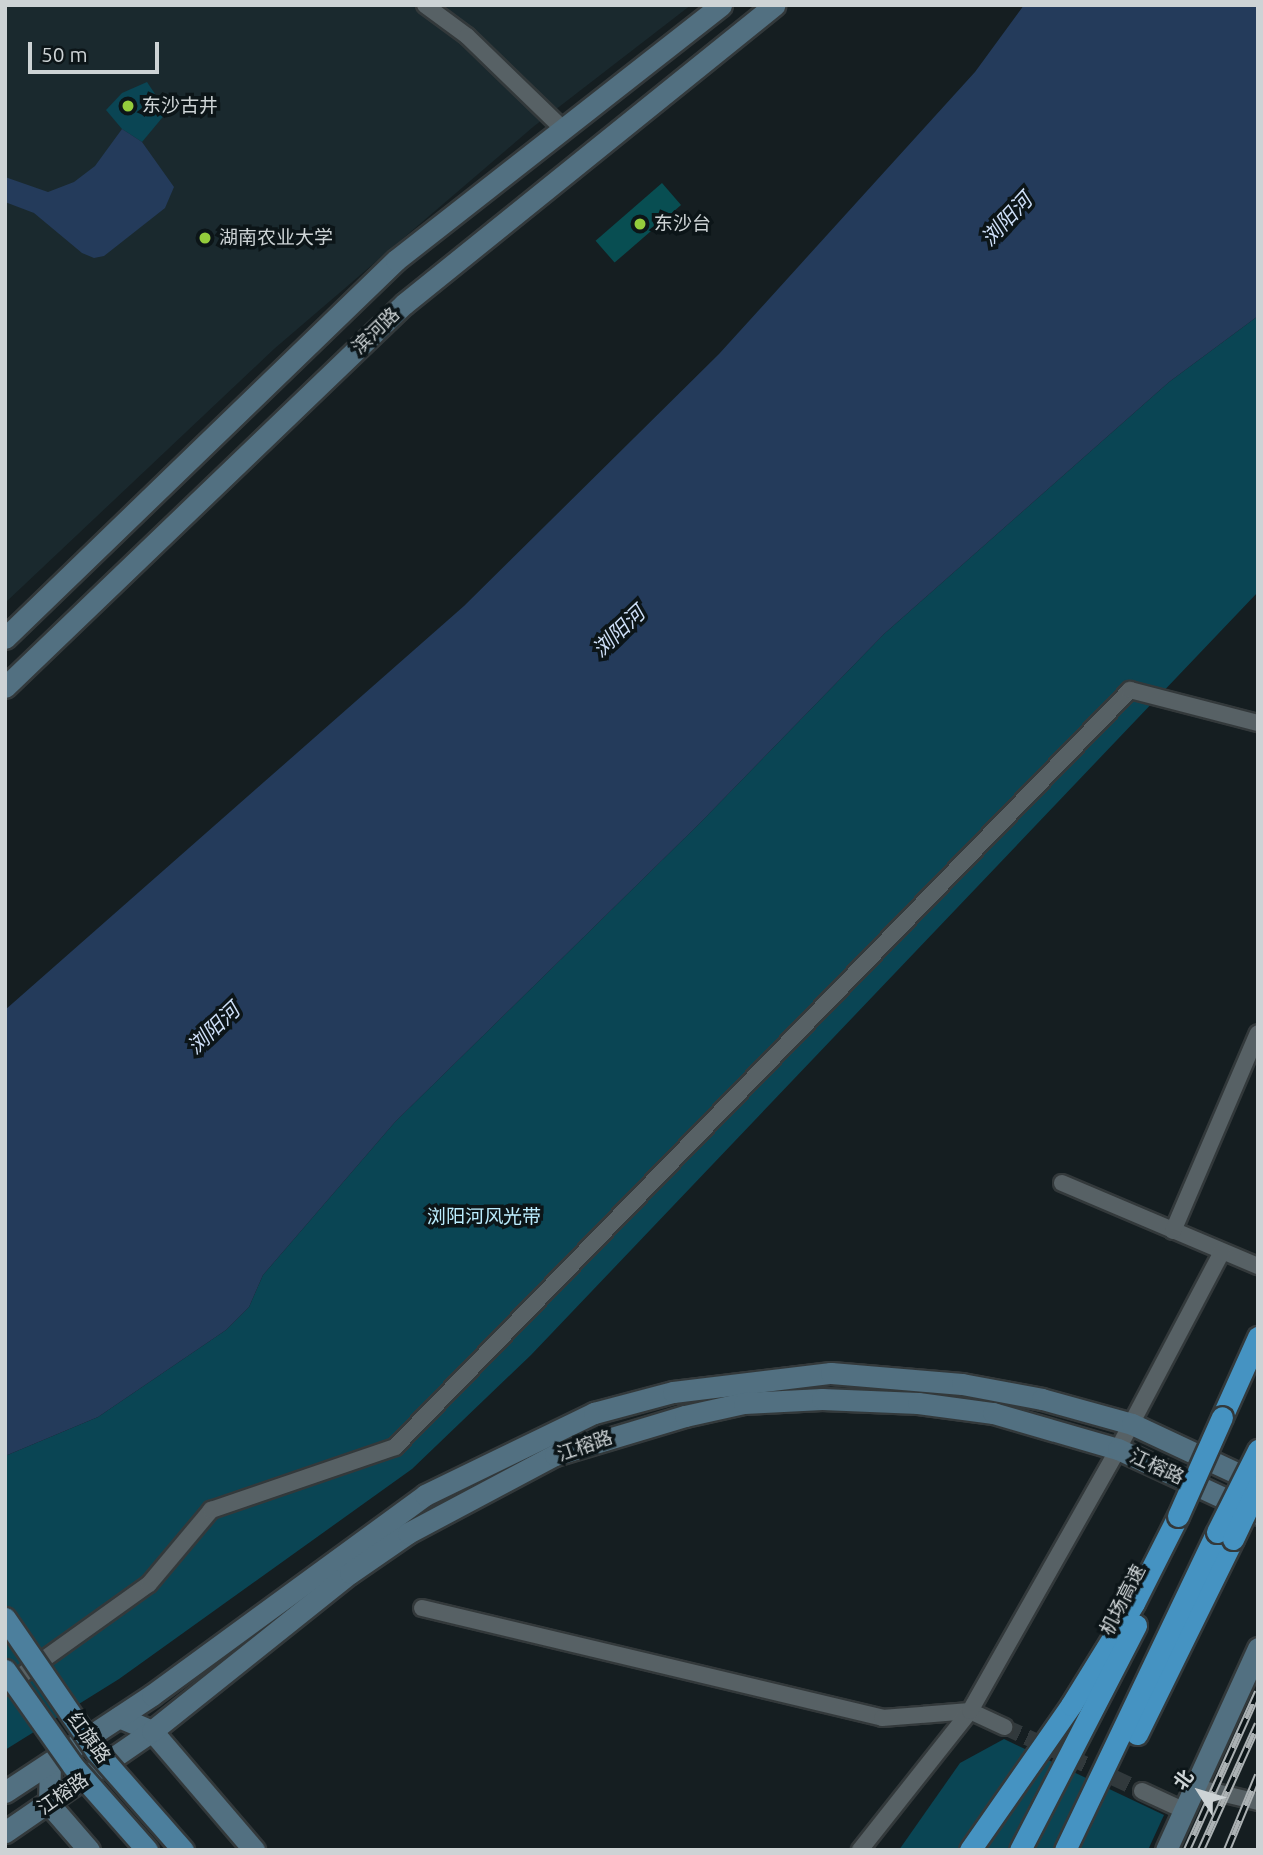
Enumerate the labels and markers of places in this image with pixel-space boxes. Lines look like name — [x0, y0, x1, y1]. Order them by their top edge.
place label: 东沙古井 — [142, 95, 218, 117]
marker: 东沙古井 — [120, 98, 136, 114]
place label: 东沙台 — [654, 213, 711, 235]
marker: 东沙台 — [632, 216, 648, 232]
place label: 湖南农业大学 — [219, 227, 333, 249]
marker: 湖南农业大学 — [197, 230, 213, 246]

